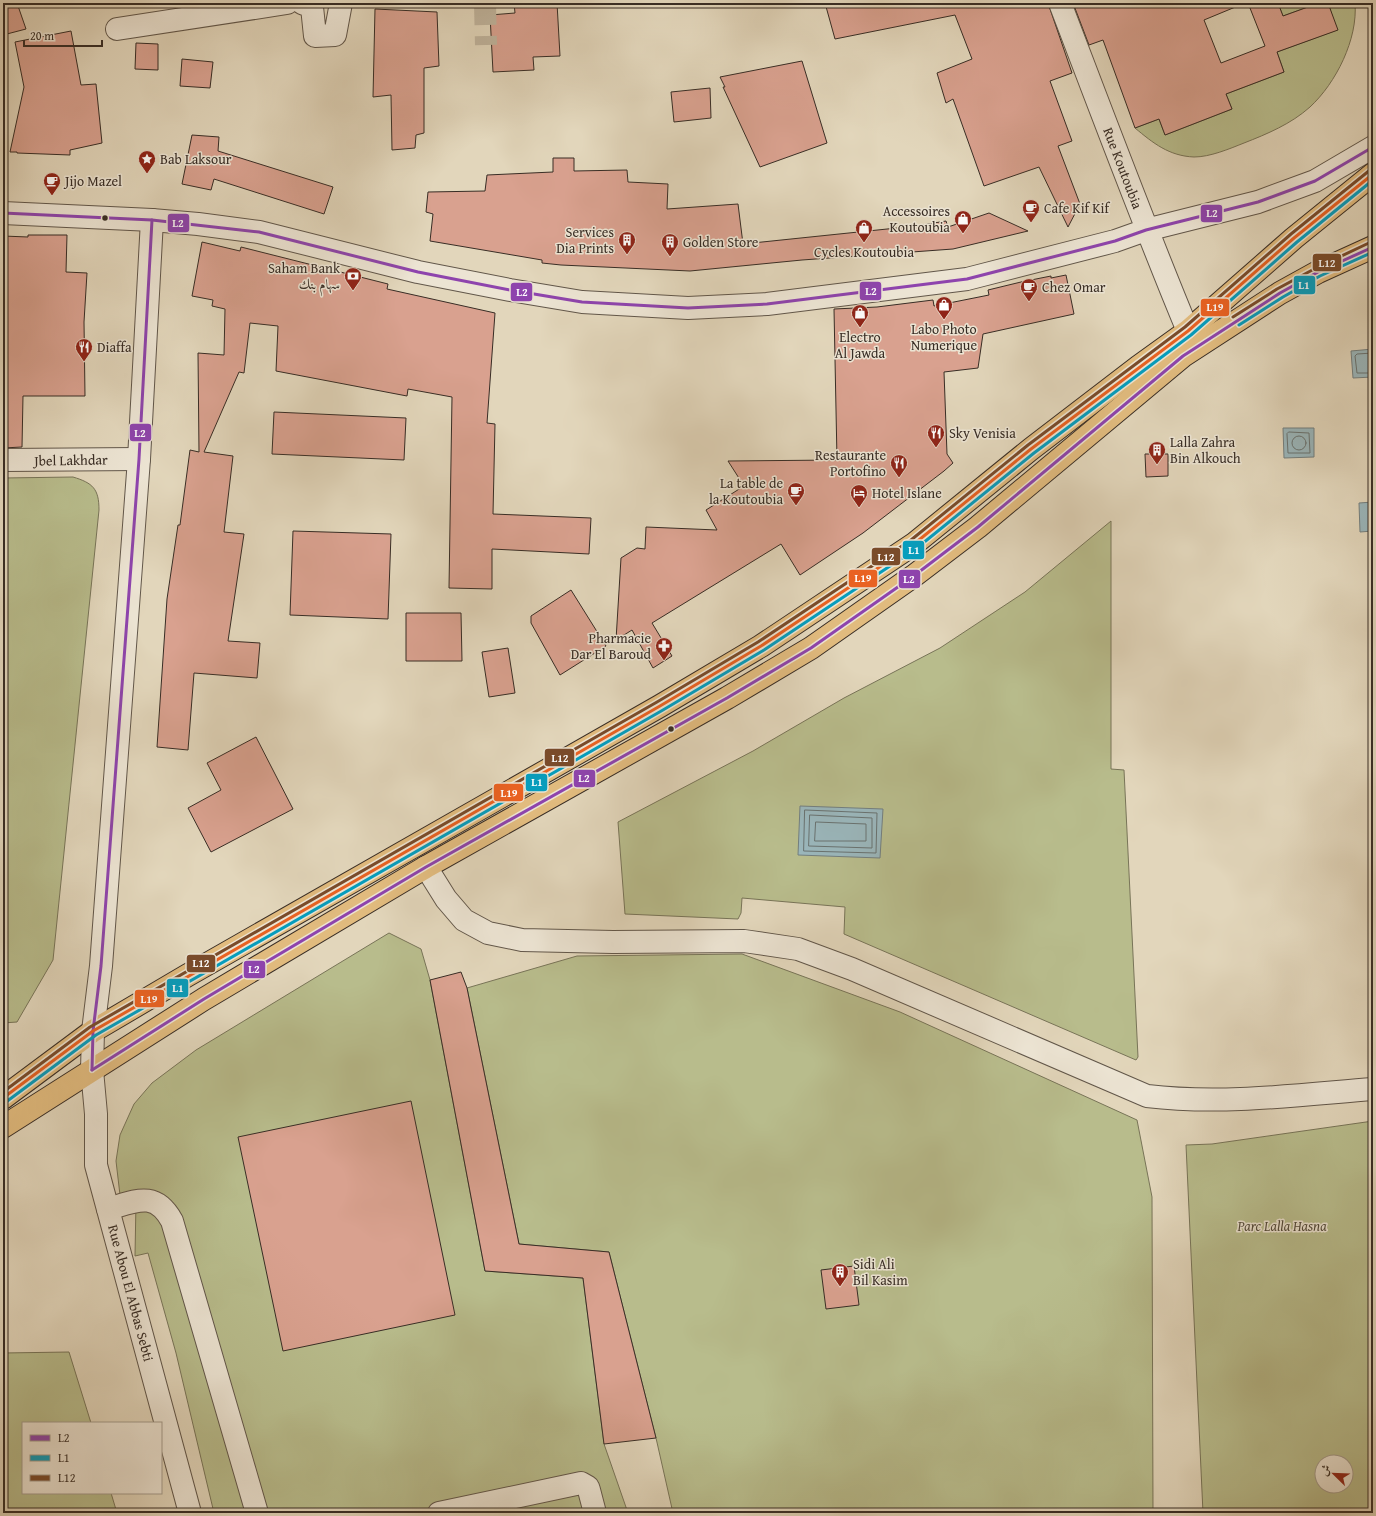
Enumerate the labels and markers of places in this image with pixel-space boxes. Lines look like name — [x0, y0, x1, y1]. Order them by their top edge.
place icon: Bab Laksour — [137, 149, 157, 174]
place label: Bab Laksour — [160, 149, 232, 169]
cafe icon: Jijo Mazel — [42, 171, 62, 196]
place label: Jijo Mazel — [63, 171, 122, 191]
cafe icon: Cafe Kif Kif — [1021, 198, 1041, 223]
place label: Cafe Kif Kif — [1044, 198, 1110, 218]
place label: Accessoires Koutoubia — [883, 201, 950, 237]
shop icon: Accessoires Koutoubia — [953, 209, 973, 234]
unlabelled marker — [100, 213, 110, 223]
shop icon: Cycles Koutoubia — [854, 218, 874, 243]
place label: Services Dia Prints — [556, 222, 614, 258]
building icon: Services Dia Prints — [617, 230, 637, 255]
building icon: Golden Store — [660, 232, 680, 257]
place label: Golden Store — [683, 232, 759, 252]
place label: Cycles Koutoubia — [814, 242, 914, 262]
place label: Saham Bank سهام بنك — [268, 258, 341, 297]
bank icon: Saham Bank سهام بنك — [343, 266, 363, 291]
cafe icon: Chez Omar — [1019, 277, 1039, 302]
place label: Chez Omar — [1042, 277, 1106, 297]
shop icon: Labo Photo Numerique — [934, 295, 954, 320]
shop icon: Electro Al Jawda — [850, 303, 870, 328]
place label: Labo Photo Numerique — [911, 319, 977, 355]
place label: Electro Al Jawda — [835, 327, 886, 363]
restaurant icon: Diaffa — [74, 337, 94, 362]
place label: Diaffa — [97, 337, 132, 357]
restaurant icon: Sky Venisia — [926, 423, 946, 448]
place label: Sky Venisia — [949, 423, 1016, 443]
place label: Lalla Zahra Bin Alkouch — [1170, 432, 1241, 468]
building icon: Lalla Zahra Bin Alkouch — [1147, 440, 1167, 465]
place label: Restaurante Portofino — [815, 445, 886, 481]
restaurant icon: Restaurante Portofino — [889, 453, 909, 478]
place label: La table de la Koutoubia — [709, 473, 783, 509]
cafe icon: La table de la Koutoubia — [786, 481, 806, 506]
hotel icon: Hotel Islane — [849, 483, 869, 508]
place label: Hotel Islane — [872, 483, 942, 503]
place label: Pharmacie Dar El Baroud — [571, 628, 652, 664]
pharmacy icon: Pharmacie Dar El Baroud — [654, 636, 674, 661]
unlabelled marker — [666, 724, 676, 734]
place label: Sidi Ali Bil Kasim — [853, 1254, 908, 1290]
building icon: Sidi Ali Bil Kasim — [830, 1262, 850, 1287]

